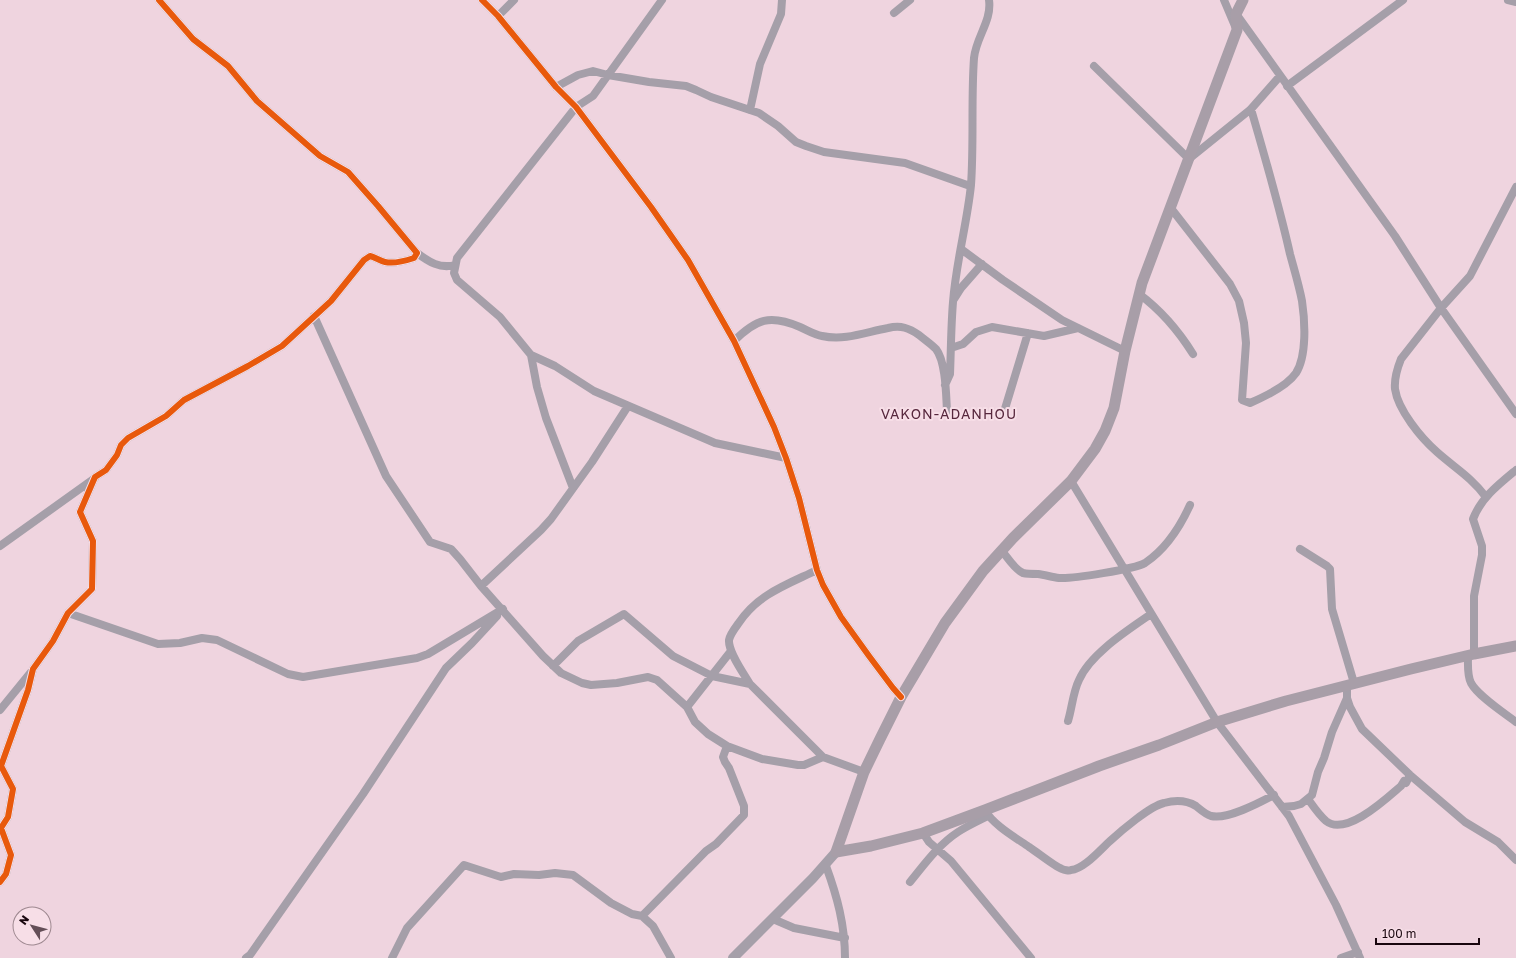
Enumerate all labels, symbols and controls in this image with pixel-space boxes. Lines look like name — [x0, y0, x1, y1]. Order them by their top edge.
district label: VAKON-ADANHOU — [881, 405, 1017, 422]
north arrow — [12, 906, 52, 946]
text: N — [16, 913, 31, 927]
scale bar — [1376, 920, 1479, 946]
text: 100 m — [1382, 926, 1416, 941]

